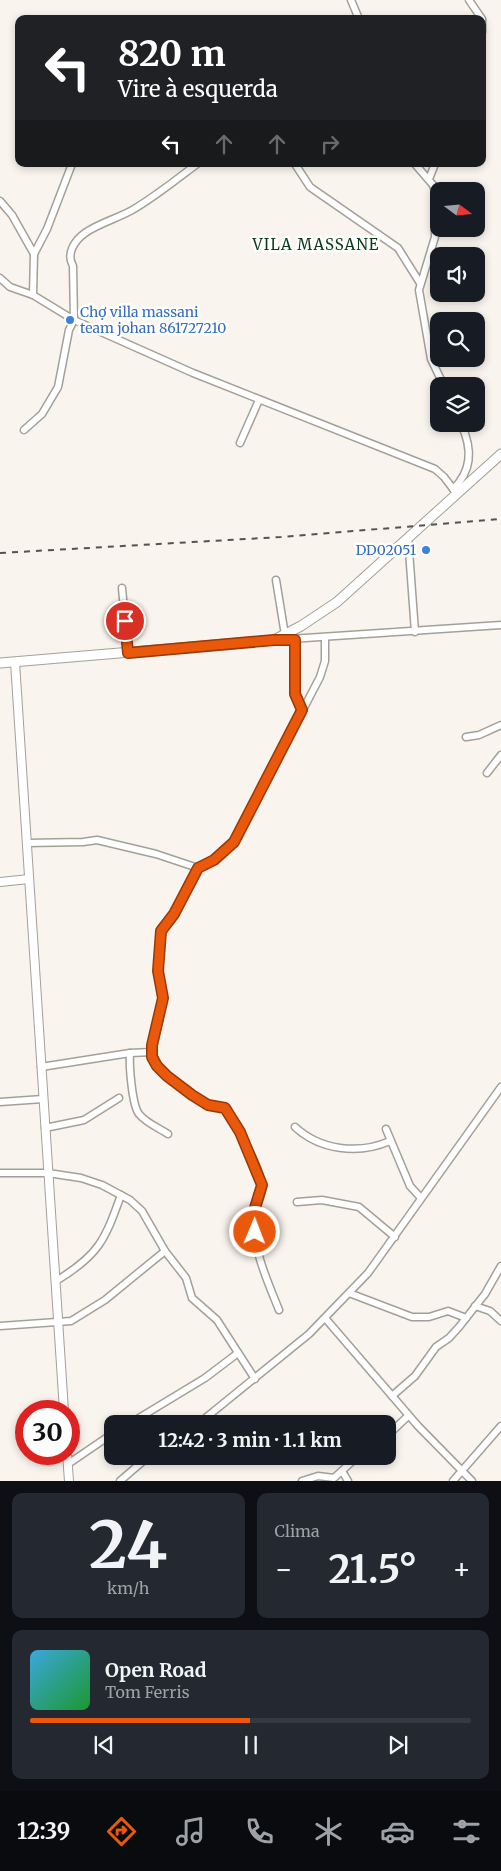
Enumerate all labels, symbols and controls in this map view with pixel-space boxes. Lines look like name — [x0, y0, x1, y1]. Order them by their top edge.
text: 820 m — [118, 32, 226, 76]
icon: left — [35, 35, 100, 100]
text: Vire à esquerda — [118, 75, 278, 103]
icon: left — [157, 130, 185, 158]
icon: ahead — [210, 130, 238, 158]
icon: ahead — [263, 130, 291, 158]
icon: right — [316, 130, 344, 158]
north arrow — [430, 182, 485, 238]
map controls — [430, 182, 485, 432]
district label: VILA MASSANE — [252, 235, 379, 254]
button: sound — [430, 247, 485, 302]
place label: Chợ villa massani team johan 861727210 — [80, 303, 226, 337]
button: search — [430, 312, 485, 367]
marker: Chợ villa massani team johan 861727210 — [64, 314, 76, 326]
button: layers — [430, 377, 485, 432]
place label: DD02051 — [356, 541, 416, 559]
marker: DD02051 — [420, 544, 432, 556]
pin — [104, 600, 146, 642]
icon: arrive — [111, 607, 139, 635]
position arrow — [228, 1205, 280, 1257]
speed limit sign: 30 — [15, 1400, 80, 1465]
text: 12:42 · 3 min · 1.1 km — [158, 1428, 342, 1452]
text: 24 — [89, 1504, 167, 1586]
text: Clima — [275, 1521, 320, 1541]
text: 21.5° — [328, 1546, 417, 1593]
text: − — [275, 1551, 293, 1587]
text: + — [452, 1551, 471, 1587]
text: km/h — [107, 1578, 149, 1598]
text: Open Road — [105, 1658, 207, 1682]
text: Tom Ferris — [105, 1682, 190, 1702]
icon: previous — [90, 1731, 118, 1759]
icon: pause — [237, 1731, 265, 1759]
icon: next — [384, 1731, 412, 1759]
icon: directions — [104, 1814, 139, 1849]
icon: music — [173, 1814, 208, 1849]
icon: phone — [242, 1814, 277, 1849]
icon: climate — [311, 1814, 346, 1849]
icon: car — [380, 1814, 415, 1849]
icon: filters — [449, 1814, 484, 1849]
text: 12:39 — [17, 1817, 70, 1845]

